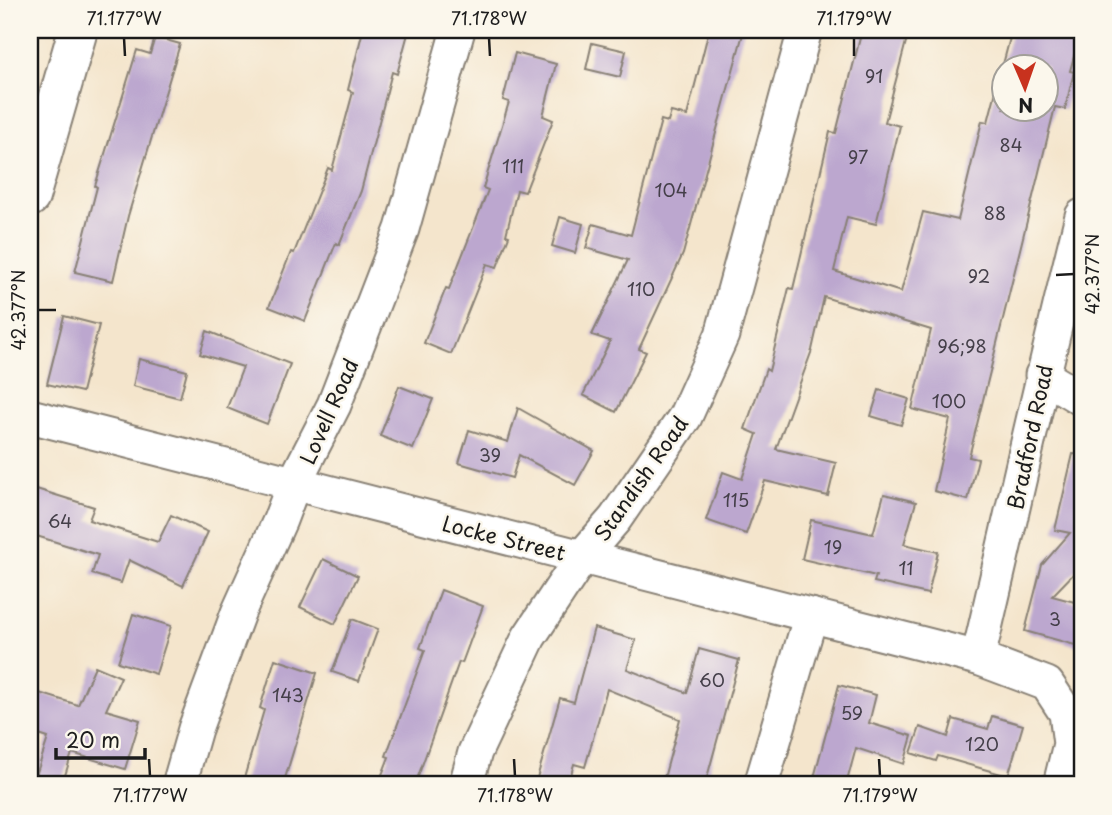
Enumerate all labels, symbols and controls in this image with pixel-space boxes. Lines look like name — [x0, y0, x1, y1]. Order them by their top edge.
text: 71.177°W — [86, 4, 162, 31]
text: 71.178°W — [451, 4, 528, 31]
text: 71.179°W — [816, 4, 892, 31]
north arrow — [990, 52, 1060, 122]
house number: 91 — [865, 62, 883, 89]
text: N — [1018, 92, 1034, 120]
house number: 84 — [999, 131, 1023, 158]
house number: 97 — [848, 143, 868, 170]
house number: 111 — [502, 152, 524, 179]
house number: 104 — [654, 176, 688, 203]
house number: 88 — [984, 199, 1006, 226]
text: 42.377°N — [1078, 233, 1105, 315]
house number: 92 — [968, 262, 990, 289]
text: 42.377°N — [4, 269, 31, 351]
house number: 110 — [627, 275, 655, 302]
house number: 96;98 — [937, 332, 987, 359]
street label: Lovell Road — [290, 353, 366, 469]
street label: Bradford Road — [998, 362, 1060, 512]
house number: 100 — [932, 387, 966, 414]
street label: Standish Road — [585, 409, 695, 547]
house number: 39 — [479, 441, 501, 468]
house number: 115 — [723, 486, 749, 513]
street label: Locke Street — [439, 506, 569, 568]
house number: 64 — [48, 507, 72, 534]
house number: 19 — [824, 533, 842, 560]
house number: 11 — [898, 554, 914, 581]
house number: 3 — [1049, 605, 1061, 632]
house number: 60 — [699, 666, 725, 693]
house number: 143 — [272, 681, 304, 708]
house number: 59 — [841, 699, 863, 726]
scale bar — [56, 717, 145, 761]
text: 20 m — [66, 723, 120, 755]
house number: 120 — [965, 730, 999, 757]
text: 71.177°W — [112, 781, 188, 808]
text: 71.178°W — [477, 781, 554, 808]
text: 71.179°W — [842, 781, 918, 808]

